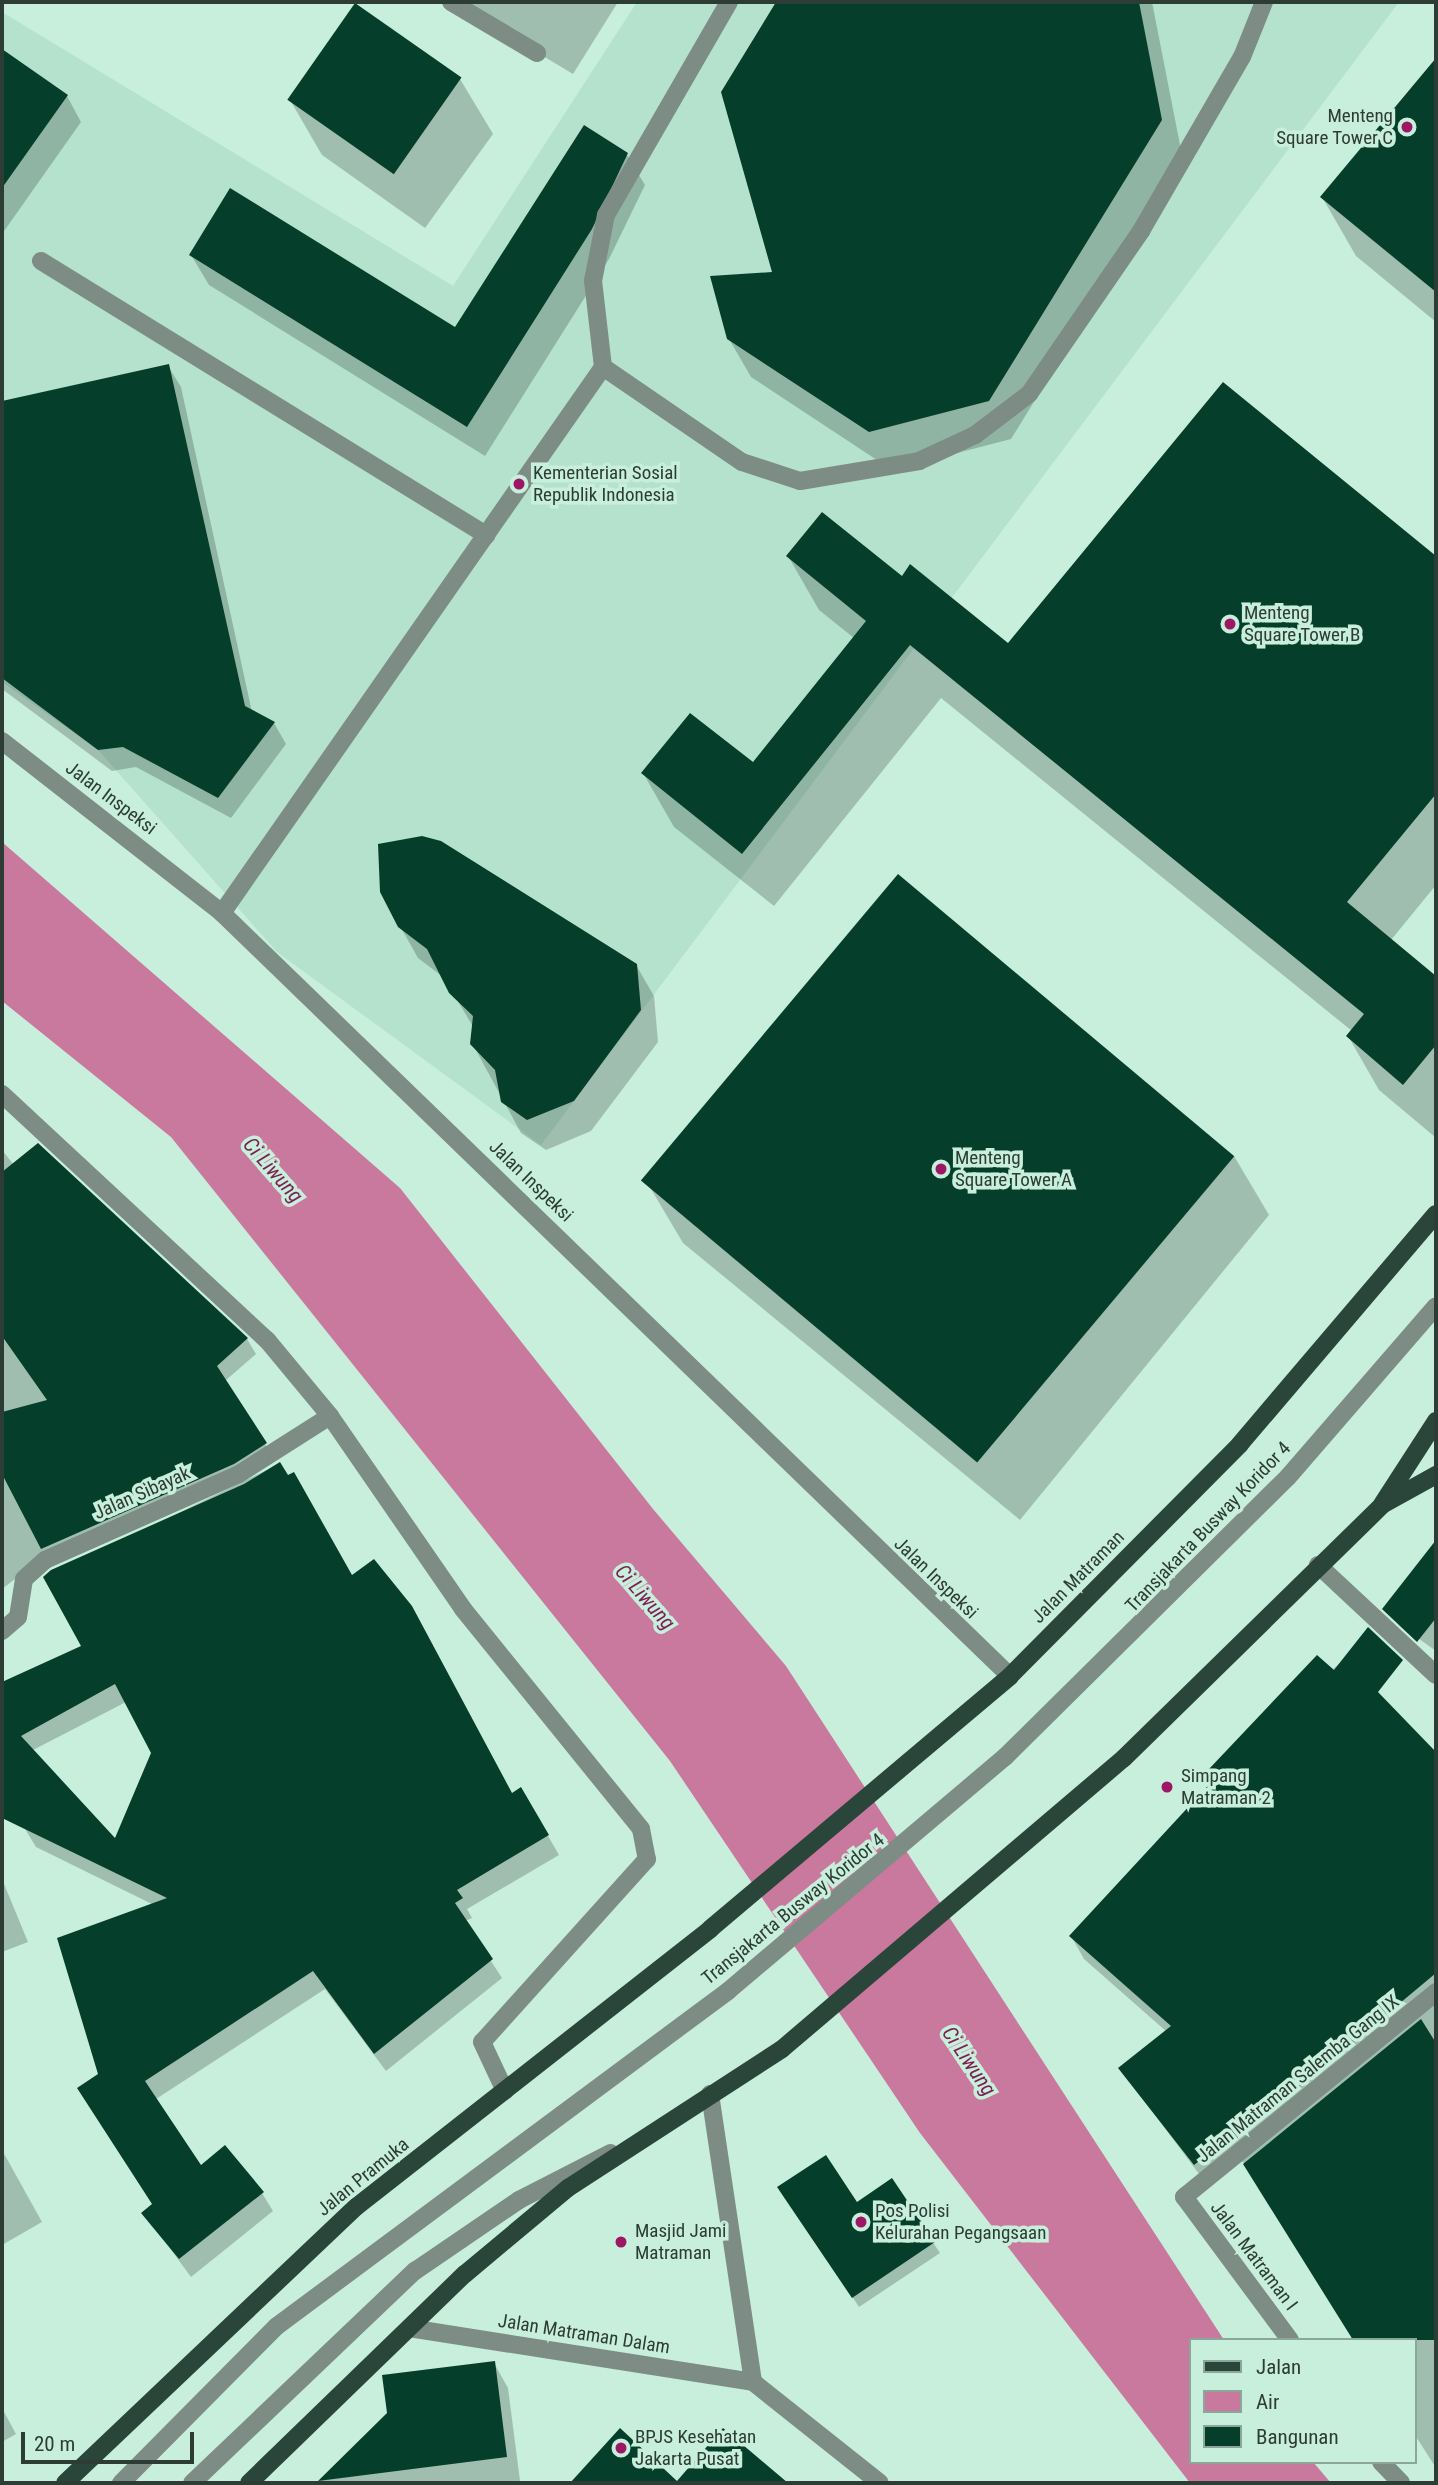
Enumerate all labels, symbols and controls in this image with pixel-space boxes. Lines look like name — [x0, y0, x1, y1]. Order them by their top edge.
place label: Menteng Square Tower C — [1276, 105, 1393, 149]
marker: Menteng Square Tower C — [1399, 119, 1415, 135]
place label: Kementerian Sosial Republik Indonesia — [533, 462, 678, 506]
marker: Kementerian Sosial Republik Indonesia — [511, 476, 527, 492]
place label: Menteng Square Tower B — [1244, 602, 1361, 646]
marker: Menteng Square Tower B — [1222, 616, 1238, 632]
street label: Jalan Inspeksi — [61, 756, 161, 840]
water label: Ci Liwung — [238, 1132, 308, 1208]
street label: Jalan Inspeksi — [484, 1135, 578, 1227]
place label: Menteng Square Tower A — [955, 1147, 1072, 1191]
marker: Menteng Square Tower A — [933, 1161, 949, 1177]
street label: Transjakarta Busway Koridor 4 — [1121, 1437, 1295, 1617]
street label: Jalan Sibayak — [90, 1462, 194, 1524]
street label: Jalan Matraman — [1027, 1526, 1129, 1628]
street label: Jalan Inspeksi — [889, 1532, 983, 1624]
water label: Ci Liwung — [610, 1559, 680, 1635]
place label: Simpang Matraman 2 — [1181, 1765, 1271, 1809]
marker: Simpang Matraman 2 — [1159, 1779, 1175, 1795]
street label: Transjakarta Busway Koridor 4 — [697, 1828, 889, 1990]
street label: Jalan Matraman Salemba Gang IX — [1192, 1990, 1404, 2168]
water label: Ci Liwung — [937, 2021, 1001, 2101]
street label: Jalan Pramuka — [312, 2133, 414, 2221]
street label: Jalan Matraman I — [1206, 2197, 1302, 2315]
place label: Pos Polisi Kelurahan Pegangsaan — [875, 2200, 1046, 2244]
marker: Pos Polisi Kelurahan Pegangsaan — [853, 2214, 869, 2230]
place label: Masjid Jami Matraman — [635, 2220, 726, 2264]
marker: Masjid Jami Matraman — [613, 2234, 629, 2250]
street label: Jalan Matraman Dalam — [496, 2309, 672, 2359]
legend — [1190, 2338, 1417, 2464]
text: Jalan — [1256, 2355, 1301, 2379]
text: Air — [1256, 2390, 1279, 2414]
scale bar — [24, 2418, 198, 2462]
text: Bangunan — [1256, 2425, 1339, 2449]
place label: BPJS Kesehatan Jakarta Pusat — [635, 2426, 756, 2470]
text: 20 m — [34, 2432, 75, 2456]
marker: BPJS Kesehatan Jakarta Pusat — [613, 2440, 629, 2456]

